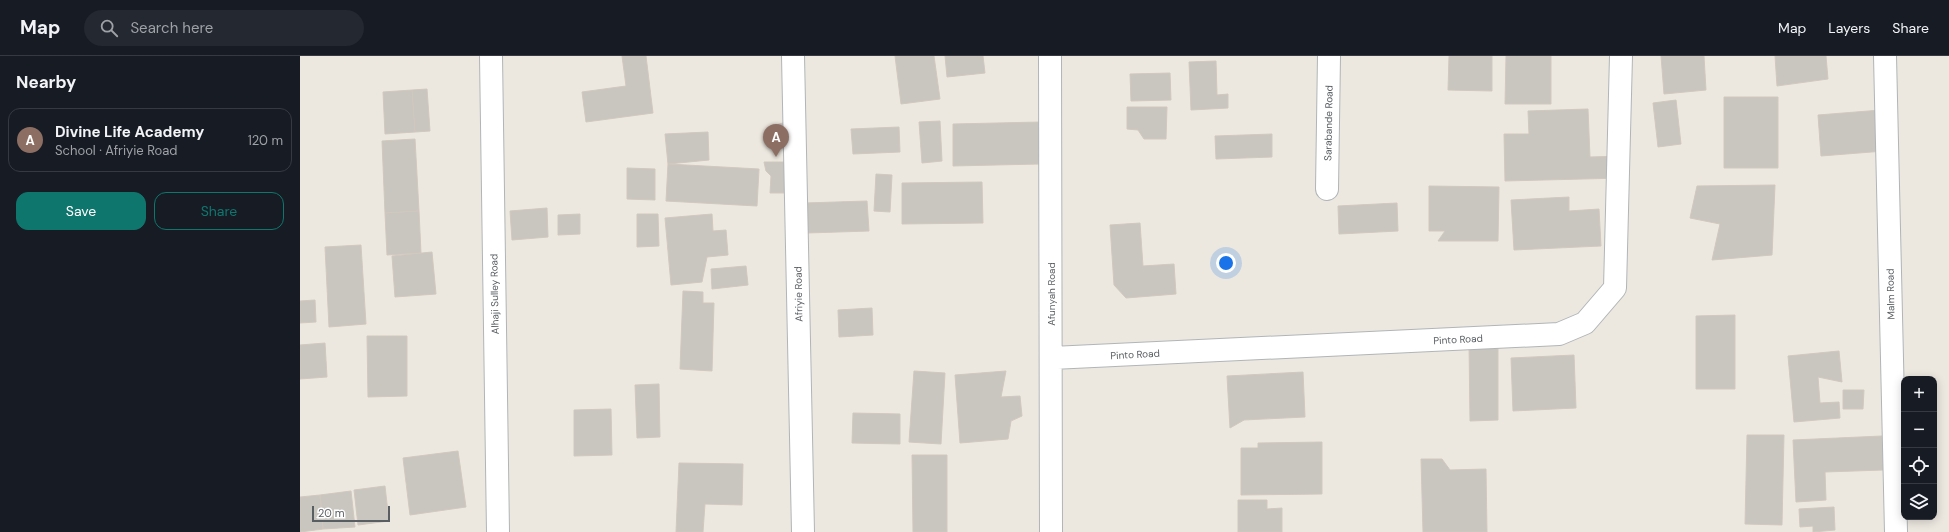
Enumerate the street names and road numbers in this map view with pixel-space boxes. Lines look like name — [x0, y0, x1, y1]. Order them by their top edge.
street label: Sarabande Road — [1321, 85, 1336, 161]
street label: Alhaji Sulley Road — [487, 254, 502, 334]
street label: Afunyah Road — [1045, 262, 1058, 326]
street label: Afriyie Road — [792, 266, 805, 322]
street label: Malm Road — [1884, 268, 1897, 320]
street label: Pinto Road — [1433, 332, 1483, 347]
street label: Pinto Road — [1110, 347, 1160, 362]

